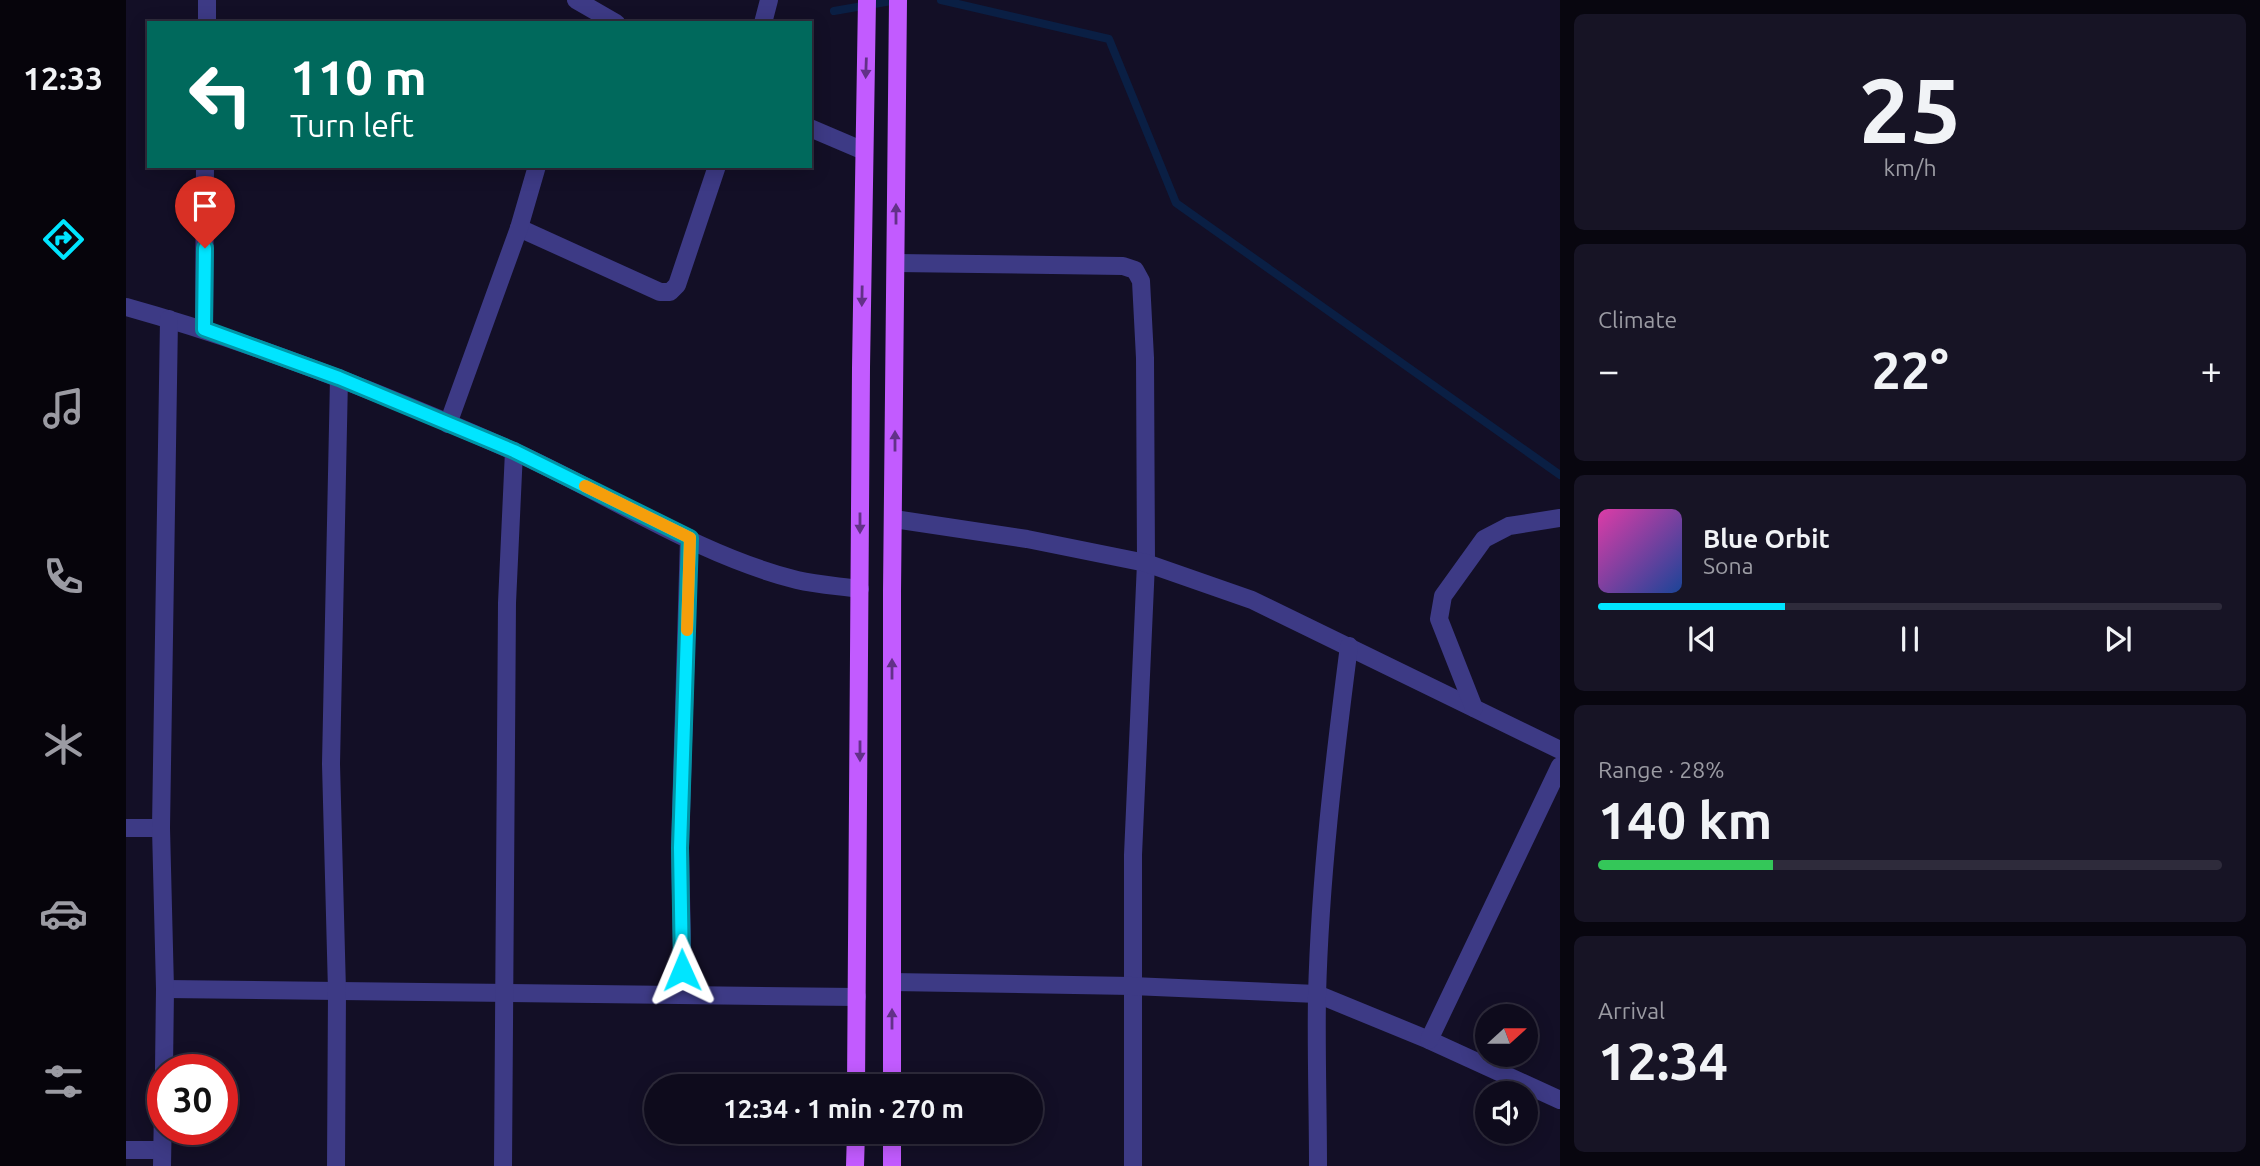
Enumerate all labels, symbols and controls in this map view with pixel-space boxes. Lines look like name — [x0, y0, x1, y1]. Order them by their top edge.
icon: left — [175, 49, 266, 140]
text: 110 m — [290, 49, 427, 104]
one-way arrow — [860, 57, 872, 79]
text: 25 — [1859, 58, 1961, 160]
text: 12:33 — [23, 60, 103, 96]
text: Turn left — [290, 107, 414, 143]
text: km/h — [1883, 155, 1937, 180]
pin — [175, 176, 235, 248]
icon: arrive — [186, 187, 224, 225]
one-way arrow — [890, 202, 902, 224]
icon: directions — [39, 215, 88, 264]
one-way arrow — [856, 285, 868, 307]
text: Climate — [1598, 307, 1677, 332]
text: 22° — [1871, 341, 1949, 399]
text: − — [1598, 349, 1619, 391]
text: + — [2201, 349, 2222, 391]
icon: music — [39, 384, 88, 433]
one-way arrow — [889, 430, 901, 452]
one-way arrow — [855, 512, 866, 534]
text: Blue Orbit — [1703, 524, 1830, 553]
icon: phone — [39, 552, 88, 601]
text: Sona — [1703, 553, 1753, 578]
icon: previous — [1683, 620, 1721, 658]
icon: pause — [1891, 620, 1929, 658]
icon: next — [2099, 620, 2137, 658]
one-way arrow — [886, 657, 898, 679]
icon: climate — [39, 720, 88, 769]
one-way arrow — [854, 740, 865, 762]
text: Range · 28% — [1598, 757, 1725, 782]
text: 140 km — [1598, 791, 1772, 849]
icon: car — [39, 889, 88, 938]
position arrow — [645, 933, 719, 1007]
text: Arrival — [1598, 998, 1665, 1023]
north arrow — [1475, 1004, 1538, 1068]
map controls — [1475, 1004, 1538, 1144]
one-way arrow — [886, 1007, 898, 1029]
text: 12:34 — [1598, 1032, 1728, 1090]
speed limit sign: 30 — [147, 1054, 238, 1145]
icon: filters — [39, 1057, 88, 1106]
button: sound — [1475, 1081, 1538, 1144]
text: 12:34 · 1 min · 270 m — [723, 1094, 964, 1123]

